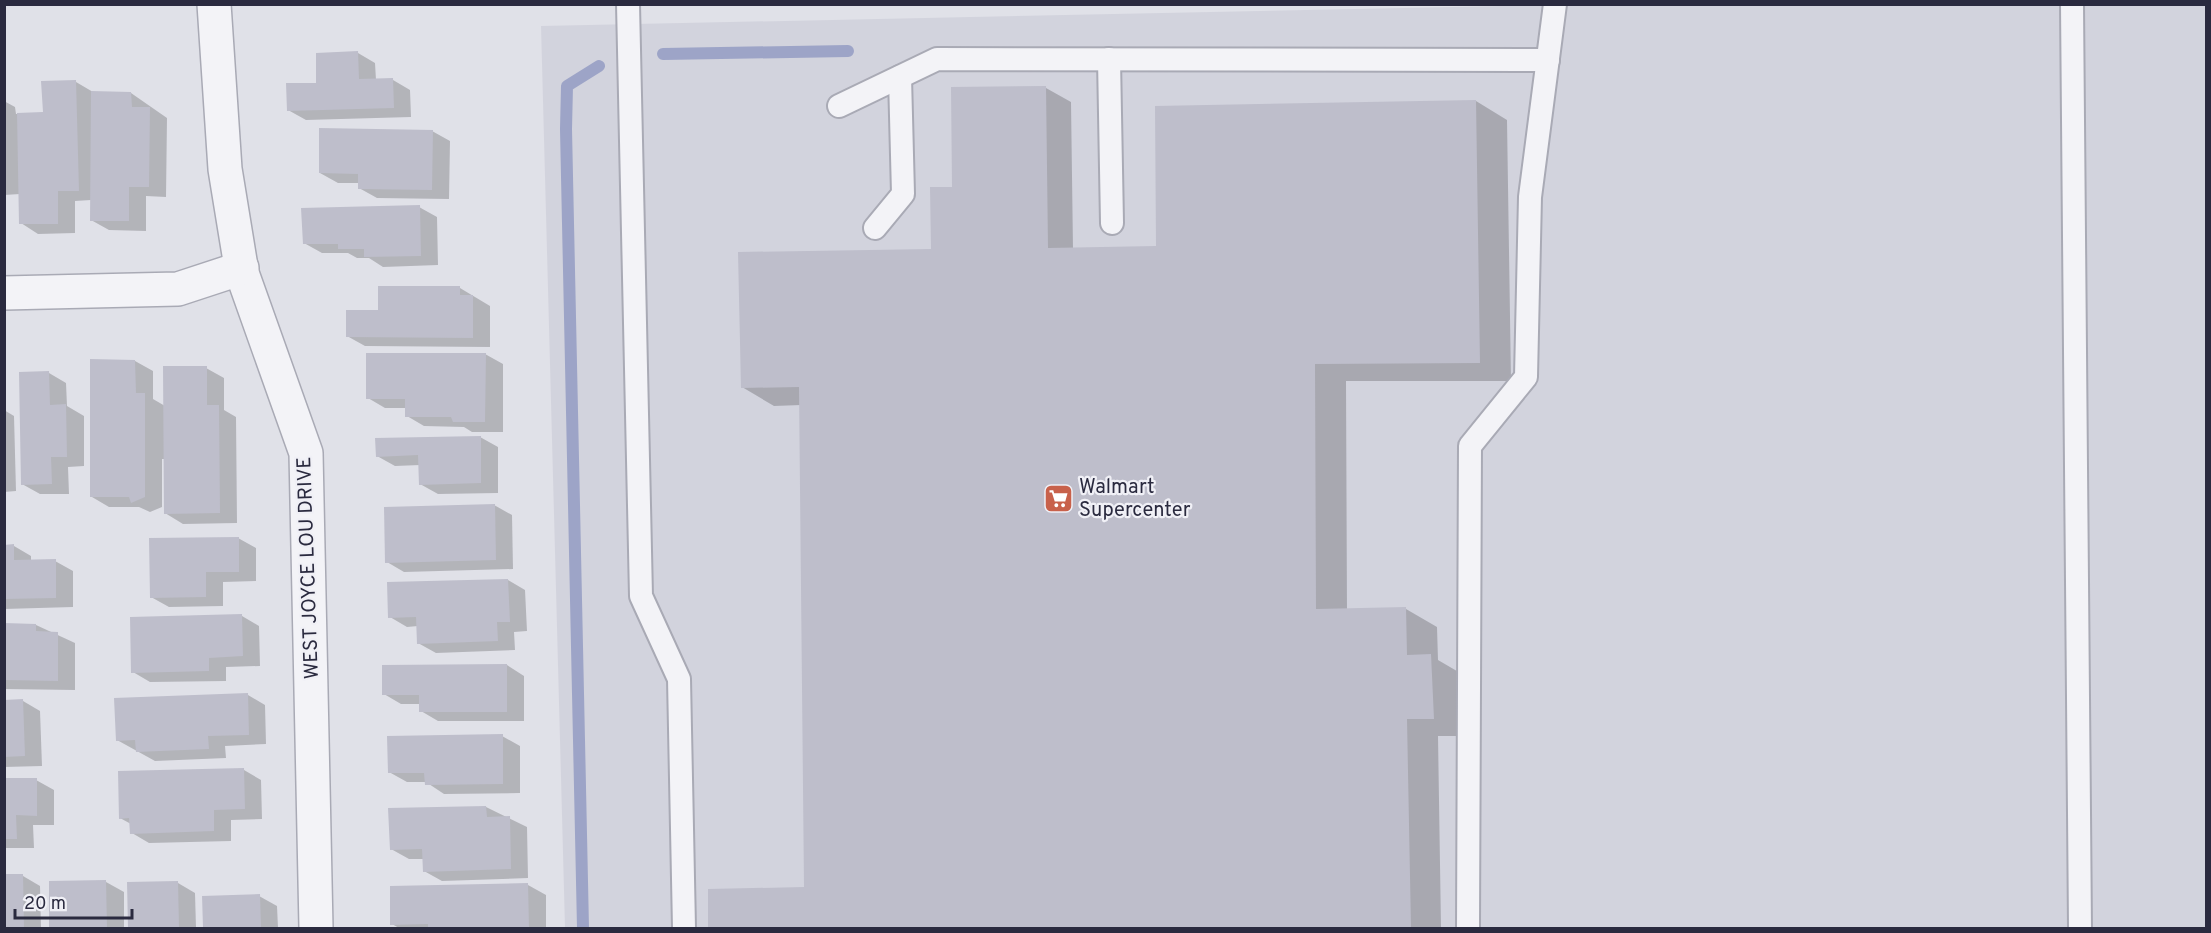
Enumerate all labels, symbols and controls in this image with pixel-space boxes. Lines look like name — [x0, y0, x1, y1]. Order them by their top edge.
street label: WEST JOYCE LOU DRIVE — [292, 456, 326, 680]
place label: Walmart Supercenter — [1079, 475, 1191, 524]
supermarket icon: Walmart Supercenter — [1042, 482, 1074, 514]
scale bar — [15, 882, 132, 920]
text: 20 m — [24, 893, 66, 916]

